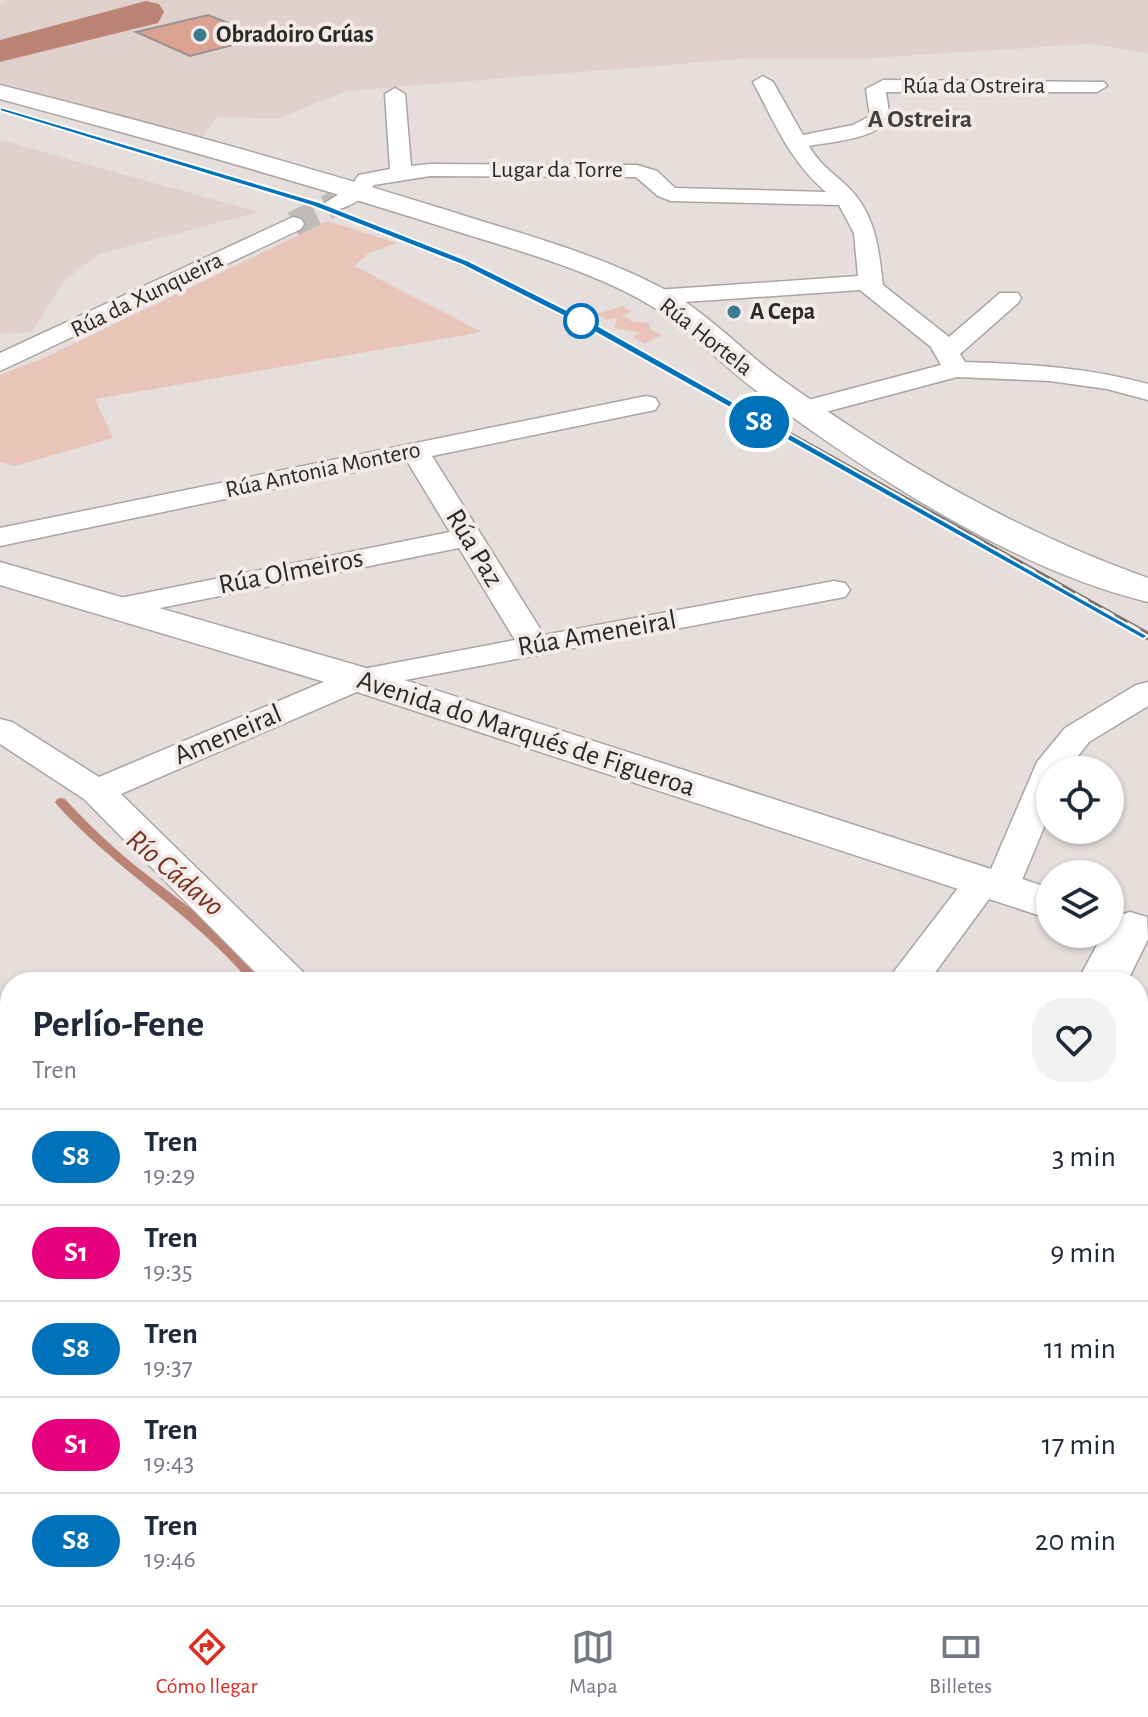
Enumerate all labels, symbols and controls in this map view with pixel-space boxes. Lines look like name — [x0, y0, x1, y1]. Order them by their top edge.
place label: Obradoiro Grúas — [216, 23, 374, 47]
marker: Obradoiro Grúas — [191, 26, 209, 44]
street label: Rúa da Ostreira — [903, 74, 1045, 98]
district label: A Ostreira — [868, 106, 972, 132]
street label: Lugar da Torre — [491, 158, 623, 182]
street label: Rúa da Xunqueira — [67, 248, 227, 342]
street label: Rúa Hortela — [655, 293, 757, 381]
place label: A Cepa — [750, 300, 815, 324]
marker: A Cepa — [725, 303, 743, 321]
unlabelled marker — [564, 304, 598, 338]
line badge: S8 — [723, 396, 795, 448]
text: S8 — [745, 408, 773, 436]
street label: Rúa Antonia Montero — [223, 438, 423, 502]
street label: Rúa Paz — [440, 504, 508, 592]
street label: Rúa Olmeiros — [216, 544, 366, 600]
street label: Rúa Ameneiral — [515, 606, 679, 662]
street label: Avenida do Marqués de Figueroa — [354, 666, 698, 802]
street label: Ameneiral — [170, 700, 286, 770]
map controls — [1036, 756, 1124, 948]
button: locate — [1036, 756, 1124, 844]
water label: Río Cádavo — [121, 824, 229, 922]
button: layers — [1036, 860, 1124, 948]
button: heart — [1032, 998, 1116, 1082]
text: Perlío-Fene — [32, 1006, 204, 1044]
text: Tren — [32, 1057, 77, 1083]
text: Tren — [144, 1127, 198, 1157]
text: 3 min — [1052, 1142, 1116, 1172]
text: S8 — [62, 1143, 90, 1171]
text: 19:29 — [144, 1162, 195, 1188]
text: Tren — [144, 1223, 198, 1253]
text: 9 min — [1050, 1238, 1116, 1268]
text: S1 — [64, 1239, 88, 1267]
text: 19:35 — [144, 1258, 193, 1284]
text: Tren — [144, 1319, 198, 1349]
text: 11 min — [1044, 1334, 1116, 1364]
text: S8 — [62, 1335, 90, 1363]
text: 19:37 — [144, 1354, 193, 1380]
text: Tren — [144, 1415, 198, 1445]
text: 17 min — [1041, 1430, 1116, 1460]
text: S1 — [64, 1431, 88, 1459]
text: 19:43 — [144, 1450, 194, 1476]
text: Tren — [144, 1511, 198, 1541]
text: 20 min — [1035, 1526, 1116, 1556]
text: S8 — [62, 1527, 90, 1555]
text: 19:46 — [144, 1546, 196, 1572]
tab: Cómo llegar — [156, 1625, 258, 1699]
tab: Mapa — [569, 1625, 618, 1699]
tab: Billetes — [929, 1625, 992, 1699]

